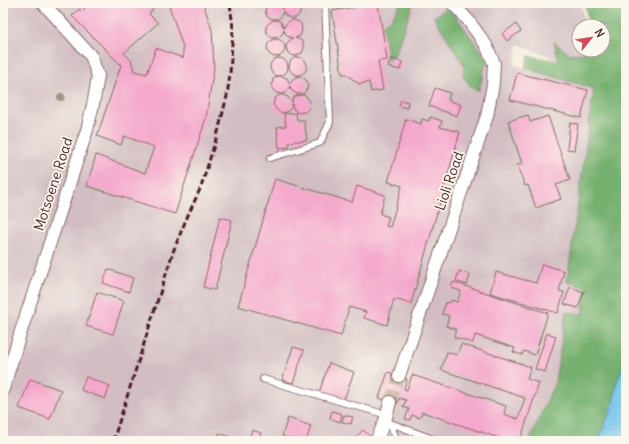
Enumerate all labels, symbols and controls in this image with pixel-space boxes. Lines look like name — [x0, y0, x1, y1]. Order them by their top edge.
north arrow — [571, 18, 611, 58]
text: N — [592, 26, 608, 40]
street label: Motsoene Road — [29, 135, 77, 233]
street label: Lioli Road — [431, 149, 467, 213]

